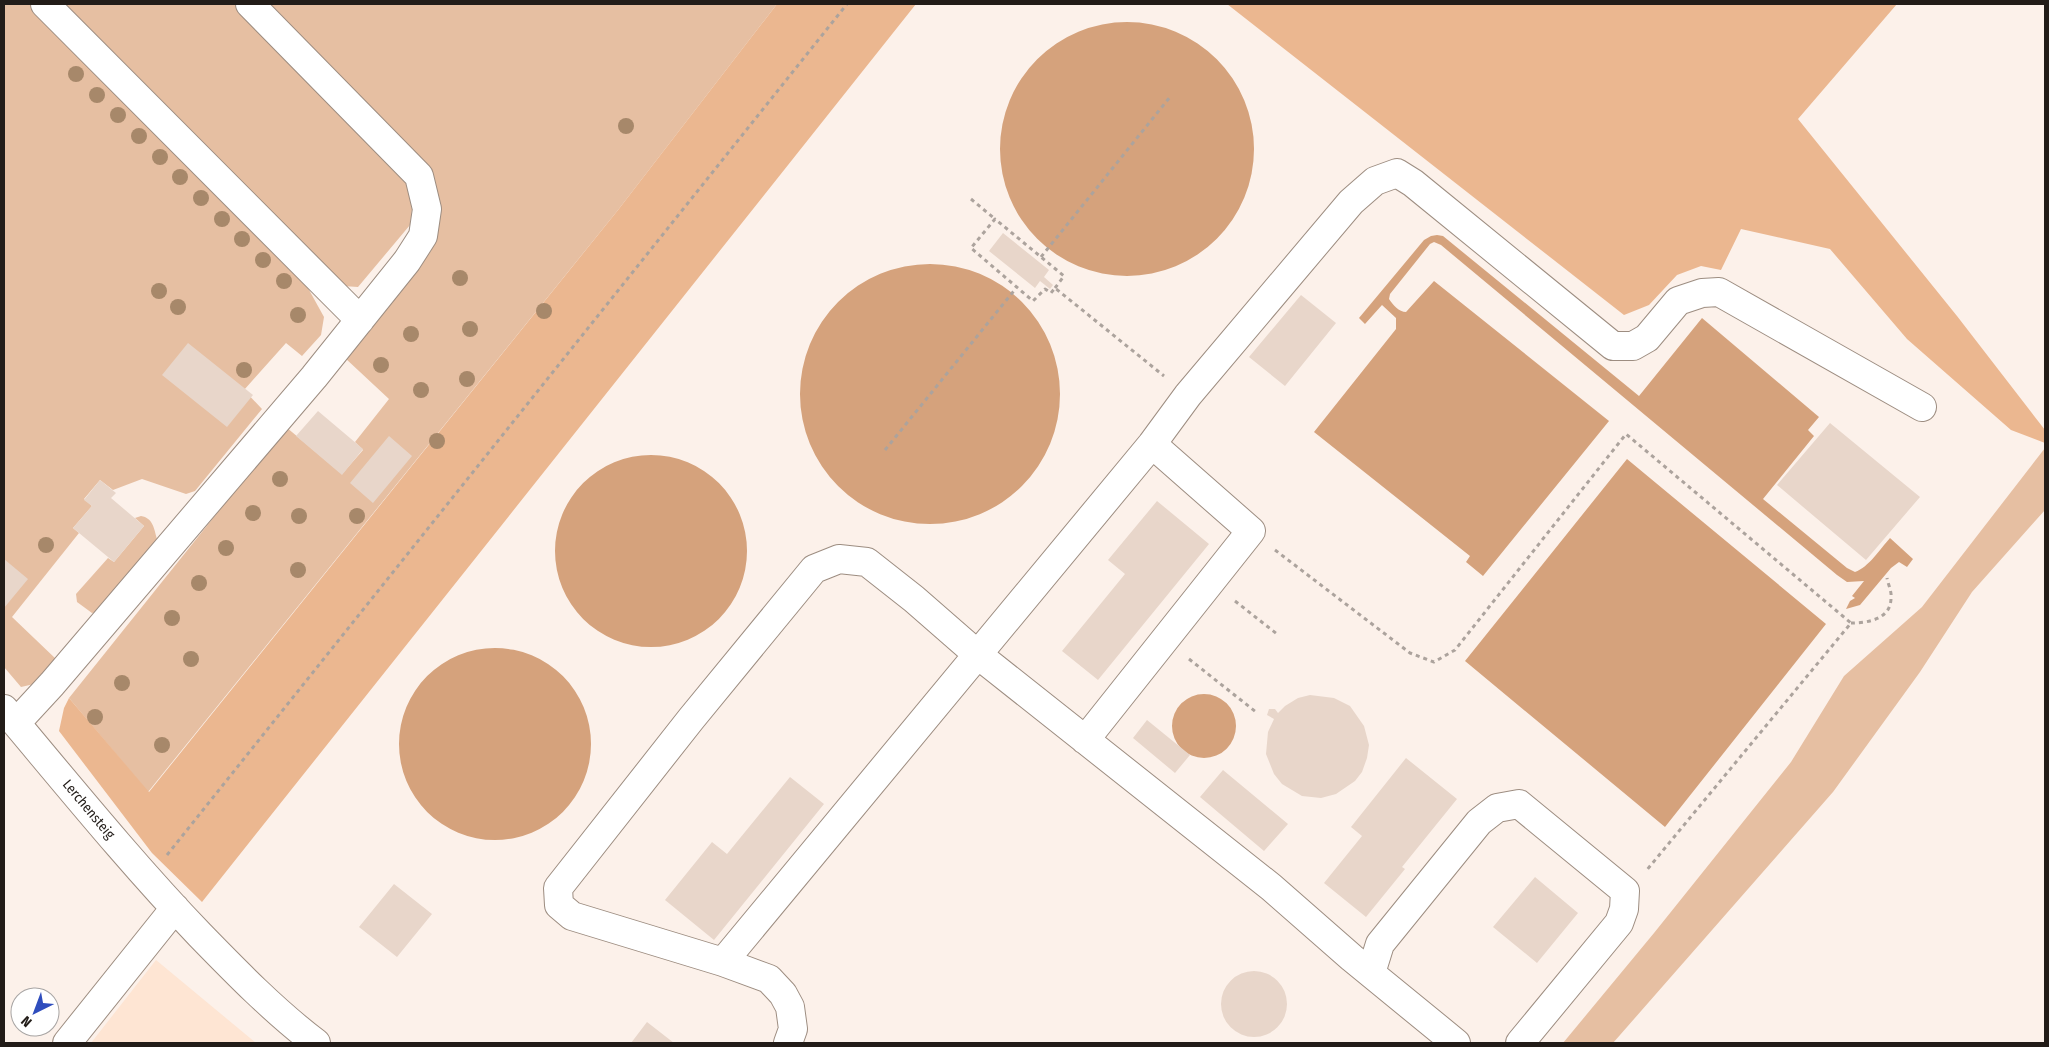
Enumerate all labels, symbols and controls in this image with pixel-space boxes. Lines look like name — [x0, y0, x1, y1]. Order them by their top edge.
street label: Lerchensteig — [59, 776, 119, 843]
north arrow — [10, 987, 60, 1037]
text: N — [18, 1012, 35, 1030]

